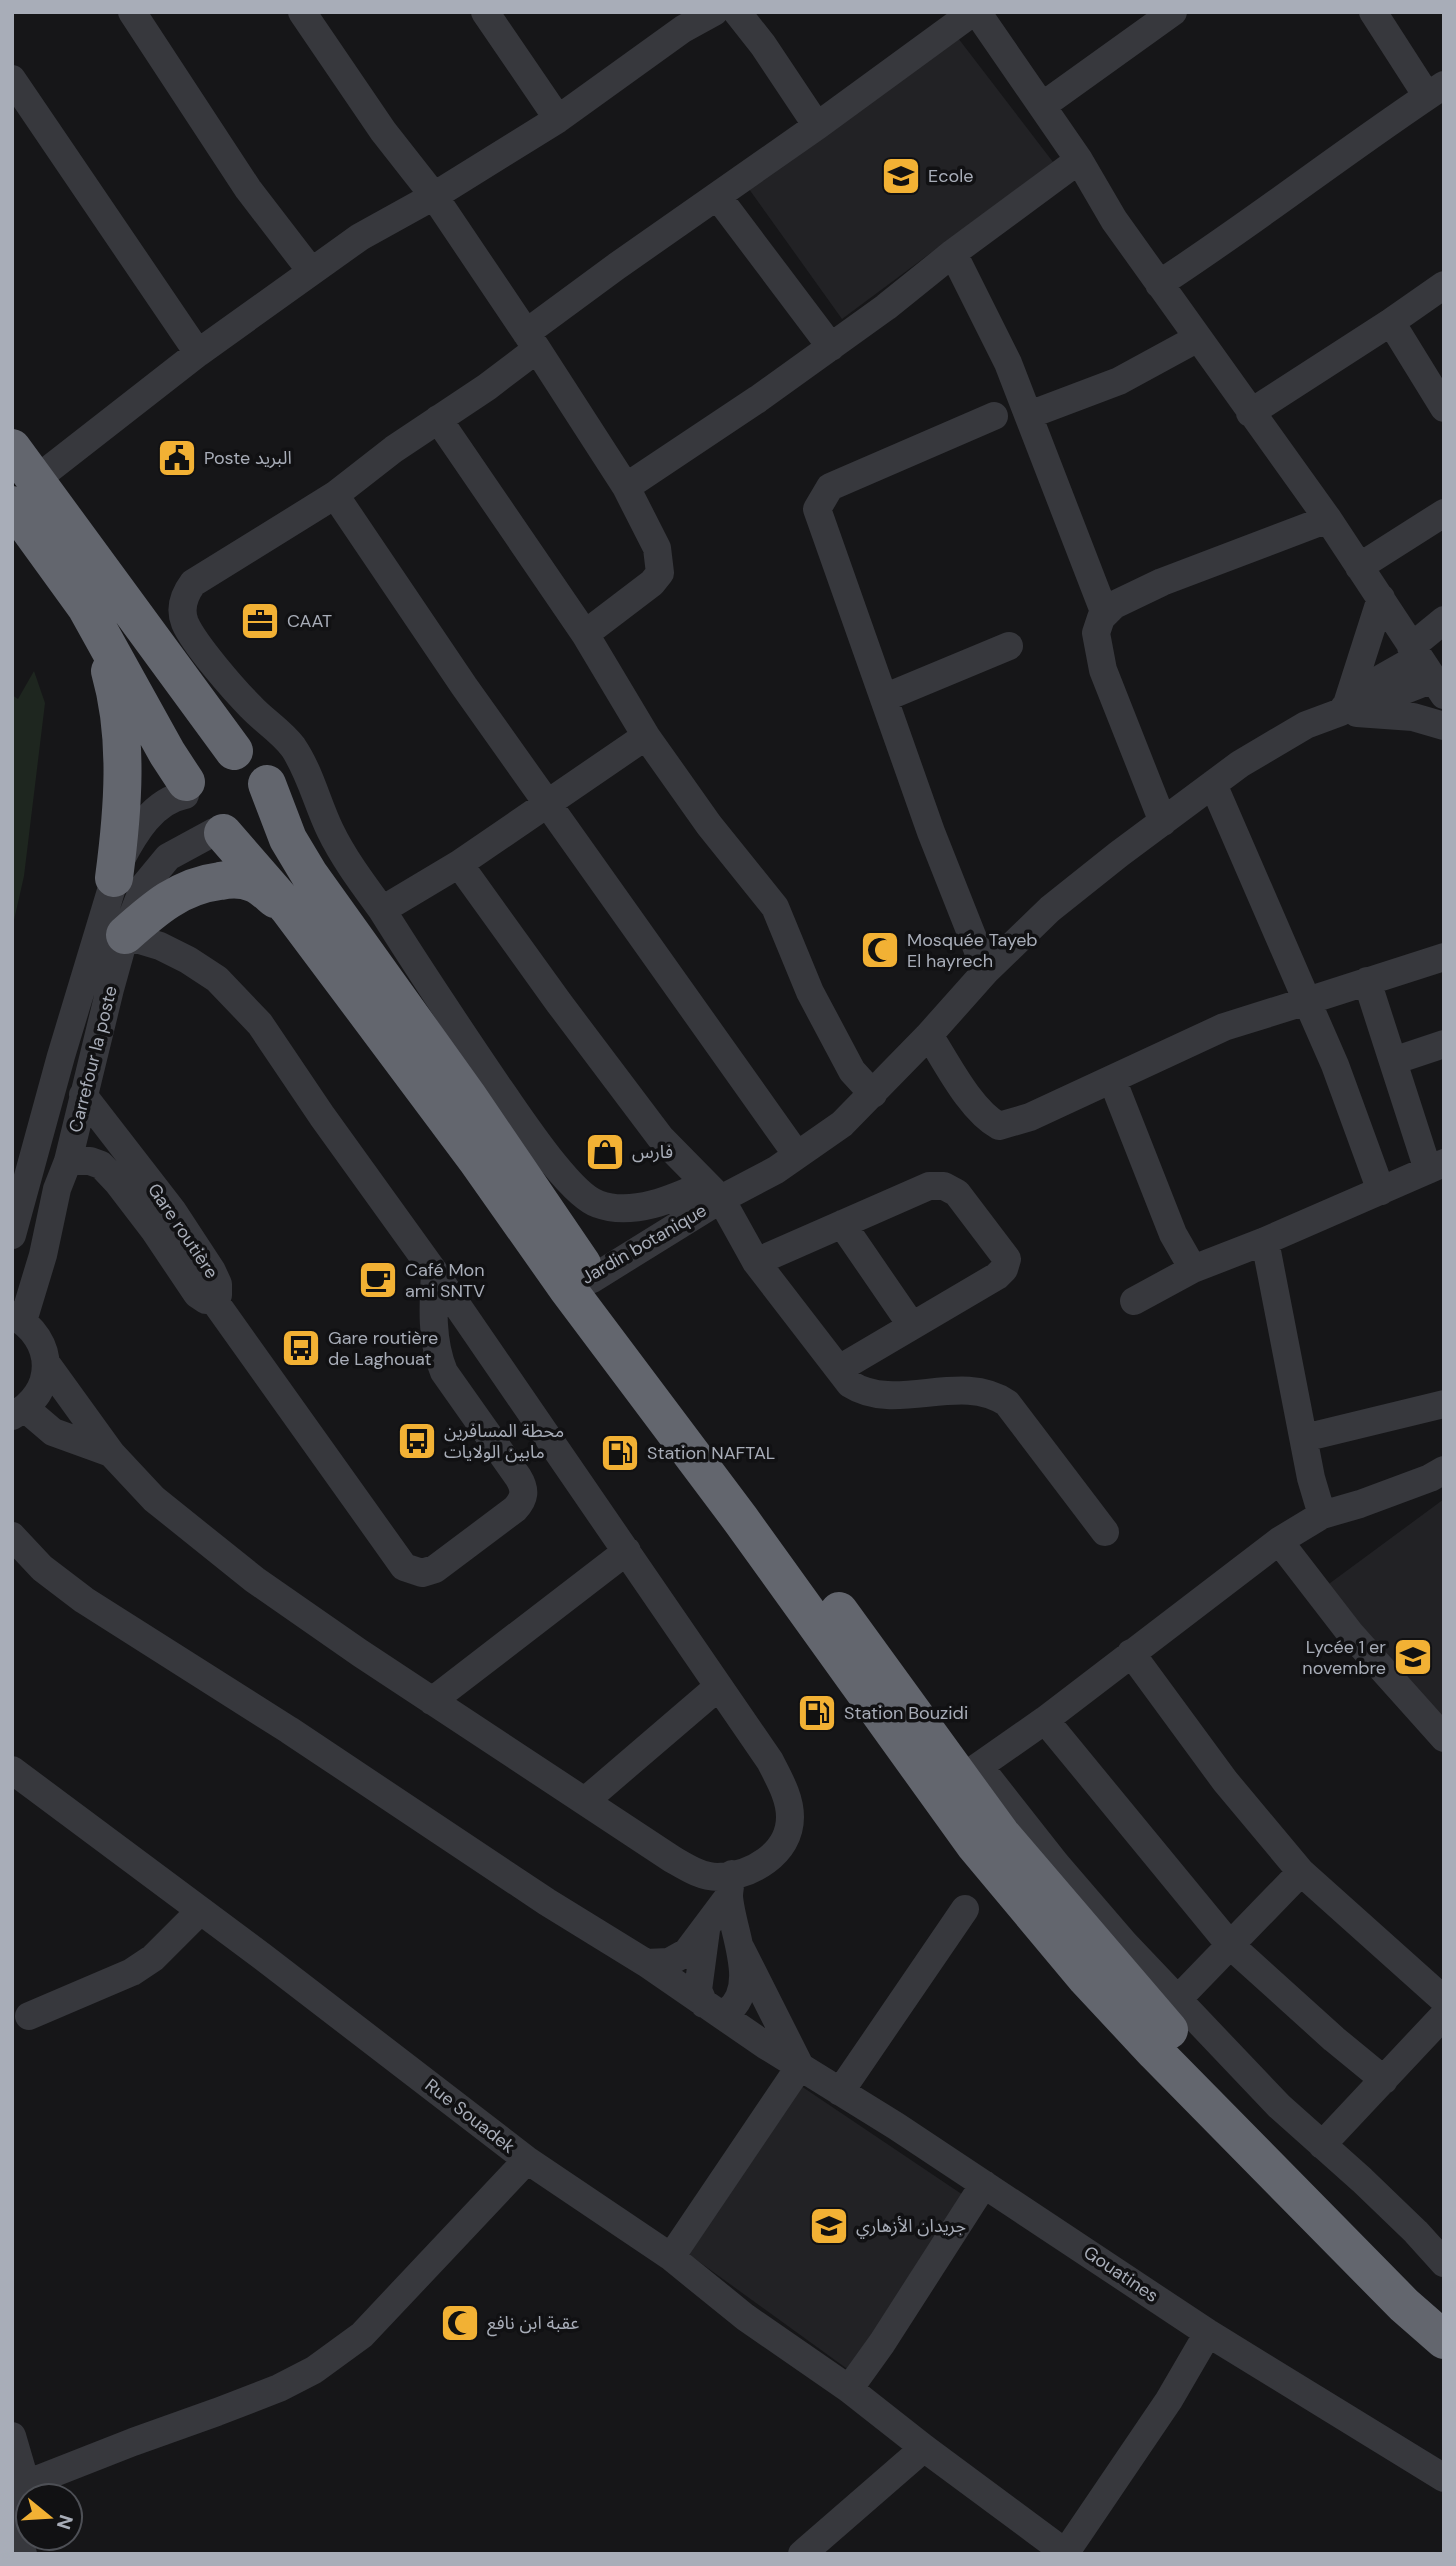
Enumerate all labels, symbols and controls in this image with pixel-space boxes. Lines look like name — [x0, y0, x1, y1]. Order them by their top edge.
school or university icon: Ecole — [880, 155, 922, 197]
place label: Ecole — [928, 164, 973, 188]
public building icon: Poste البريد — [156, 437, 198, 479]
place label: Poste البريد — [204, 446, 292, 470]
office icon: CAAT — [239, 600, 281, 642]
place label: CAAT — [287, 609, 332, 633]
place label: Mosquée Tayeb El hayrech — [907, 928, 1038, 973]
mosque icon: Mosquée Tayeb El hayrech — [859, 929, 901, 971]
street label: Carrefour la poste — [63, 983, 123, 1135]
shop icon: فارس — [584, 1131, 626, 1173]
place label: فارس — [632, 1140, 673, 1164]
street label: Gare routière — [142, 1179, 224, 1283]
street label: Jardin botanique — [577, 1198, 711, 1290]
place label: Café Mon ami SNTV — [405, 1258, 485, 1303]
cafe icon: Café Mon ami SNTV — [357, 1259, 399, 1301]
place label: Gare routière de Laghouat — [328, 1326, 438, 1371]
bus stop icon: Gare routière de Laghouat — [280, 1327, 322, 1369]
place label: محطة المسافرين مابين الولايات — [444, 1419, 564, 1464]
bus stop icon: محطة المسافرين مابين الولايات — [396, 1420, 438, 1462]
fuel station icon: Station NAFTAL — [599, 1432, 641, 1474]
place label: Station NAFTAL — [647, 1441, 775, 1465]
place label: Lycée 1 er novembre — [1302, 1635, 1386, 1680]
school or university icon: Lycée 1 er novembre — [1392, 1636, 1434, 1678]
fuel station icon: Station Bouzidi — [796, 1692, 838, 1734]
place label: Station Bouzidi — [844, 1701, 968, 1725]
street label: Rue Souadek — [420, 2073, 520, 2159]
school or university icon: جريدان الأزهاري — [808, 2205, 850, 2247]
place label: جريدان الأزهاري — [856, 2214, 966, 2239]
street label: Gouatines — [1079, 2240, 1163, 2308]
mosque icon: عقبة ابن نافع — [439, 2302, 481, 2344]
place label: عقبة ابن نافع — [487, 2311, 579, 2337]
north arrow — [14, 2482, 84, 2552]
text: N — [51, 2512, 79, 2533]

